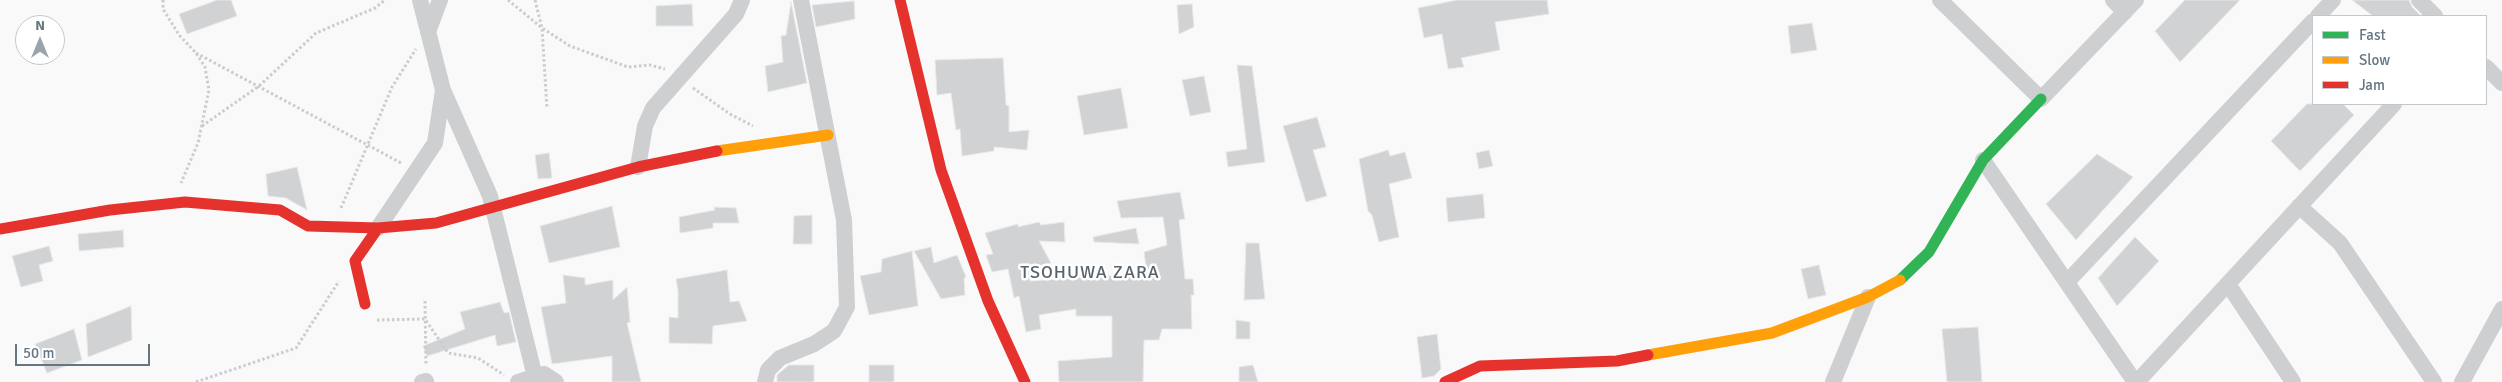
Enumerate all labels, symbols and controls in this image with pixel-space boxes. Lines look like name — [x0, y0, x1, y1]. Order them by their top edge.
north arrow — [15, 15, 65, 65]
legend — [2312, 15, 2487, 105]
text: N — [35, 17, 45, 34]
text: Fast — [2359, 26, 2386, 44]
text: Slow — [2359, 51, 2390, 69]
text: Jam — [2359, 76, 2385, 94]
district label: TSOHUWA ZARA — [1019, 262, 1161, 284]
scale bar — [18, 334, 152, 366]
text: 50 m — [23, 344, 54, 362]

